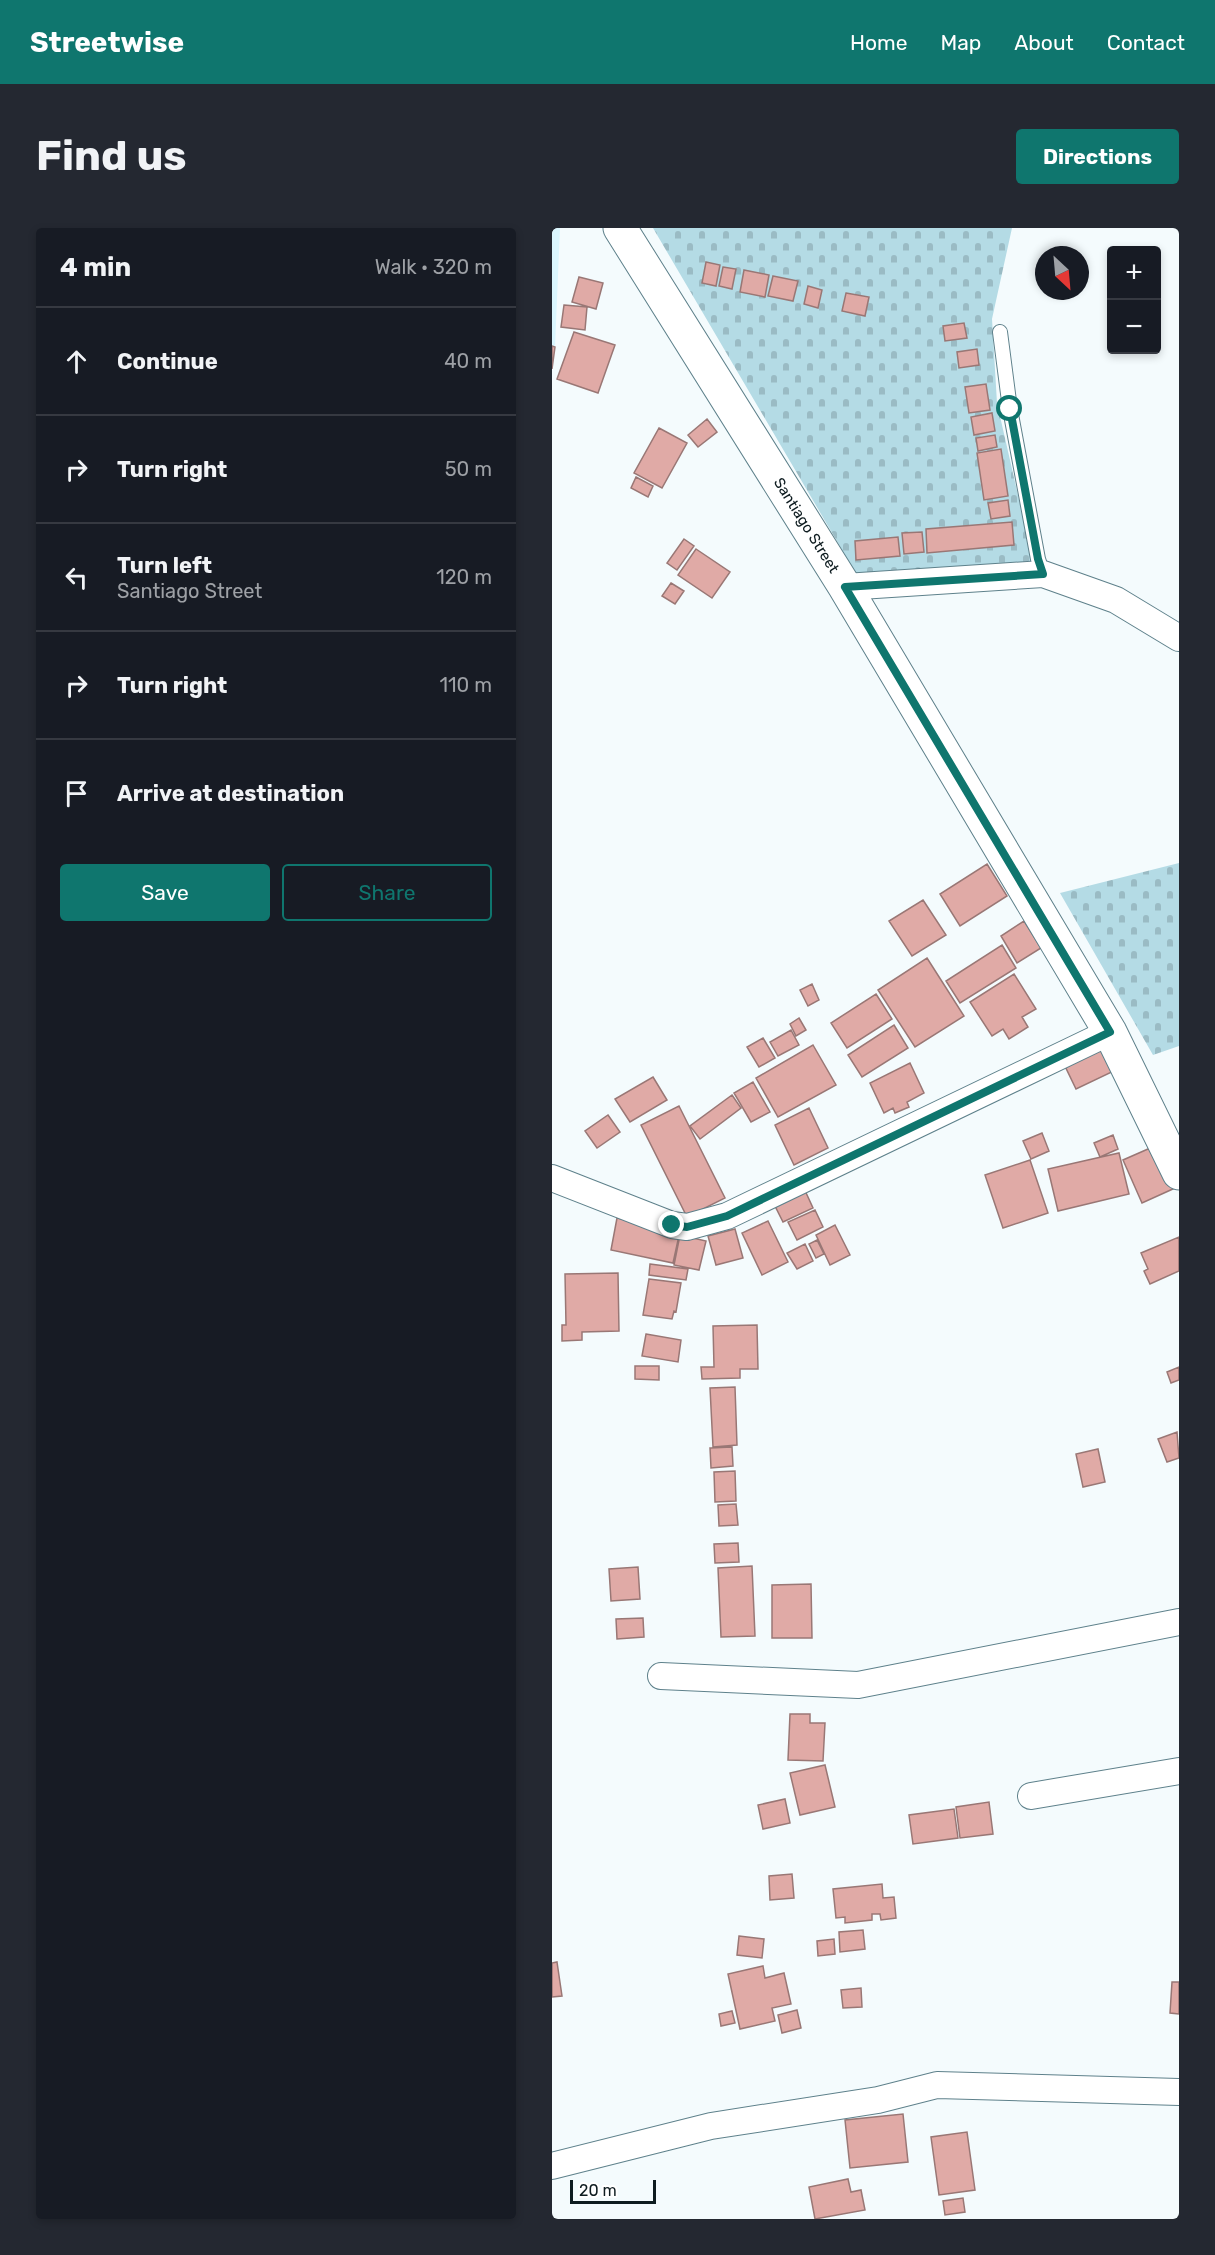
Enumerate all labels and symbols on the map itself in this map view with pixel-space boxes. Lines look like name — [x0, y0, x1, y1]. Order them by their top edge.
north arrow — [1035, 246, 1089, 300]
route start — [996, 395, 1022, 421]
street label: Santiago Street — [770, 474, 843, 577]
route end — [658, 1211, 684, 1237]
scale bar — [570, 2177, 656, 2204]

